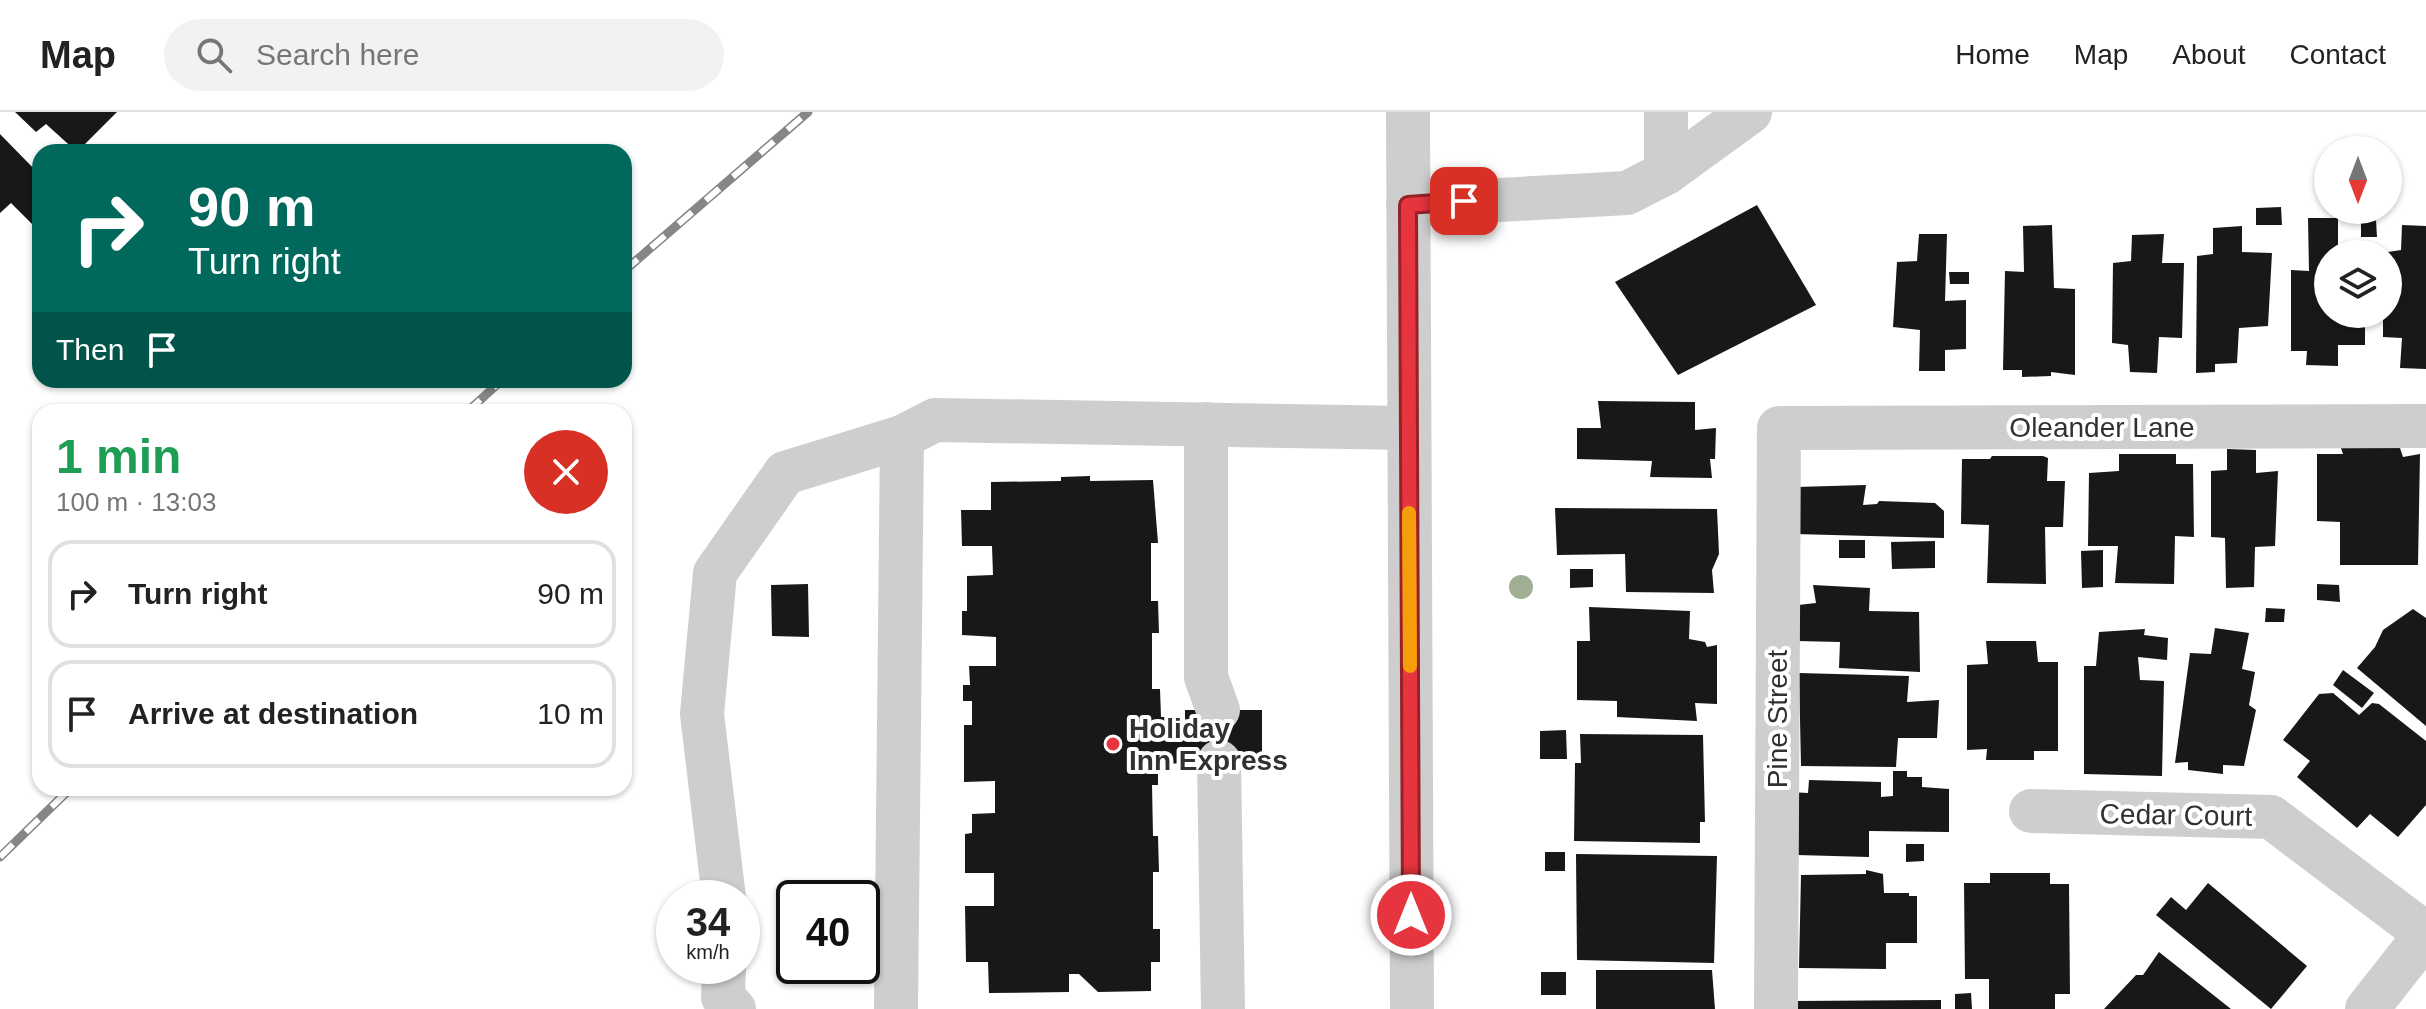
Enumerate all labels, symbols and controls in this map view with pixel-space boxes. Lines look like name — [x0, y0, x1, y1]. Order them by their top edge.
search box — [164, 19, 724, 91]
icon: search — [192, 33, 236, 77]
text: Map — [40, 34, 116, 76]
text: Search here — [256, 38, 419, 71]
text: Home — [1955, 39, 2030, 70]
text: Map — [2074, 39, 2128, 70]
text: About — [2172, 39, 2246, 70]
text: Contact — [2290, 39, 2386, 70]
north arrow — [2314, 136, 2402, 224]
map controls — [2314, 136, 2402, 328]
pin — [1430, 167, 1498, 235]
text: 90 m — [188, 175, 316, 238]
icon: right — [56, 176, 160, 280]
icon: arrive — [1442, 179, 1486, 223]
button: layers — [2314, 240, 2402, 328]
text: Turn right — [188, 241, 341, 282]
icon: arrive — [140, 328, 184, 372]
text: Then — [56, 333, 124, 366]
street label: Oleander Lane — [2009, 412, 2195, 443]
text: 1 min — [56, 430, 181, 483]
button: close — [524, 430, 608, 514]
text: 100 m · 13:03 — [56, 487, 216, 517]
icon: right — [60, 572, 104, 616]
text: Turn right — [128, 577, 267, 610]
text: 90 m — [537, 577, 604, 610]
street label: Pine Street — [1762, 650, 1793, 788]
icon: arrive — [60, 692, 104, 736]
text: Arrive at destination — [128, 697, 418, 730]
text: 10 m — [537, 697, 604, 730]
place label: Holiday Inn Express — [1129, 713, 1288, 776]
marker: Holiday Inn Express — [1104, 735, 1122, 753]
street label: Cedar Court — [2099, 798, 2253, 832]
position arrow — [1369, 873, 1453, 957]
speed limit sign: 40 — [776, 880, 880, 984]
text: 34 — [686, 900, 730, 944]
text: km/h — [686, 941, 730, 963]

